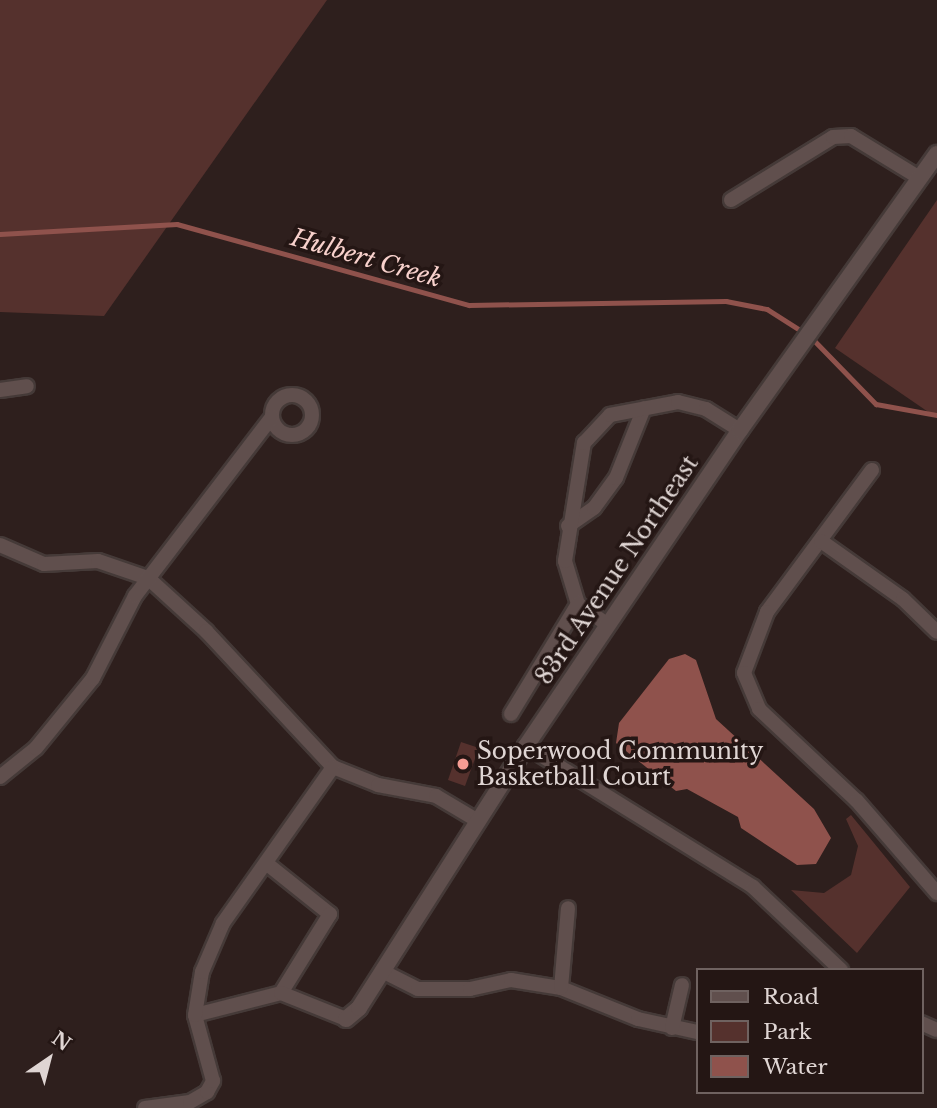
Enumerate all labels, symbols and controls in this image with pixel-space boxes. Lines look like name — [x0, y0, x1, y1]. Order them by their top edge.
water label: Hulbert Creek — [287, 223, 445, 293]
street label: 83rd Avenue Northeast — [530, 450, 704, 690]
place label: Soperwood Community Basketball Court — [477, 737, 763, 791]
marker: Soperwood Community Basketball Court — [455, 756, 471, 772]
legend — [696, 968, 923, 1094]
text: Road — [763, 984, 819, 1010]
text: Park — [763, 1019, 812, 1045]
north arrow — [14, 1024, 84, 1094]
text: N — [47, 1027, 75, 1056]
text: Water — [763, 1054, 827, 1080]

